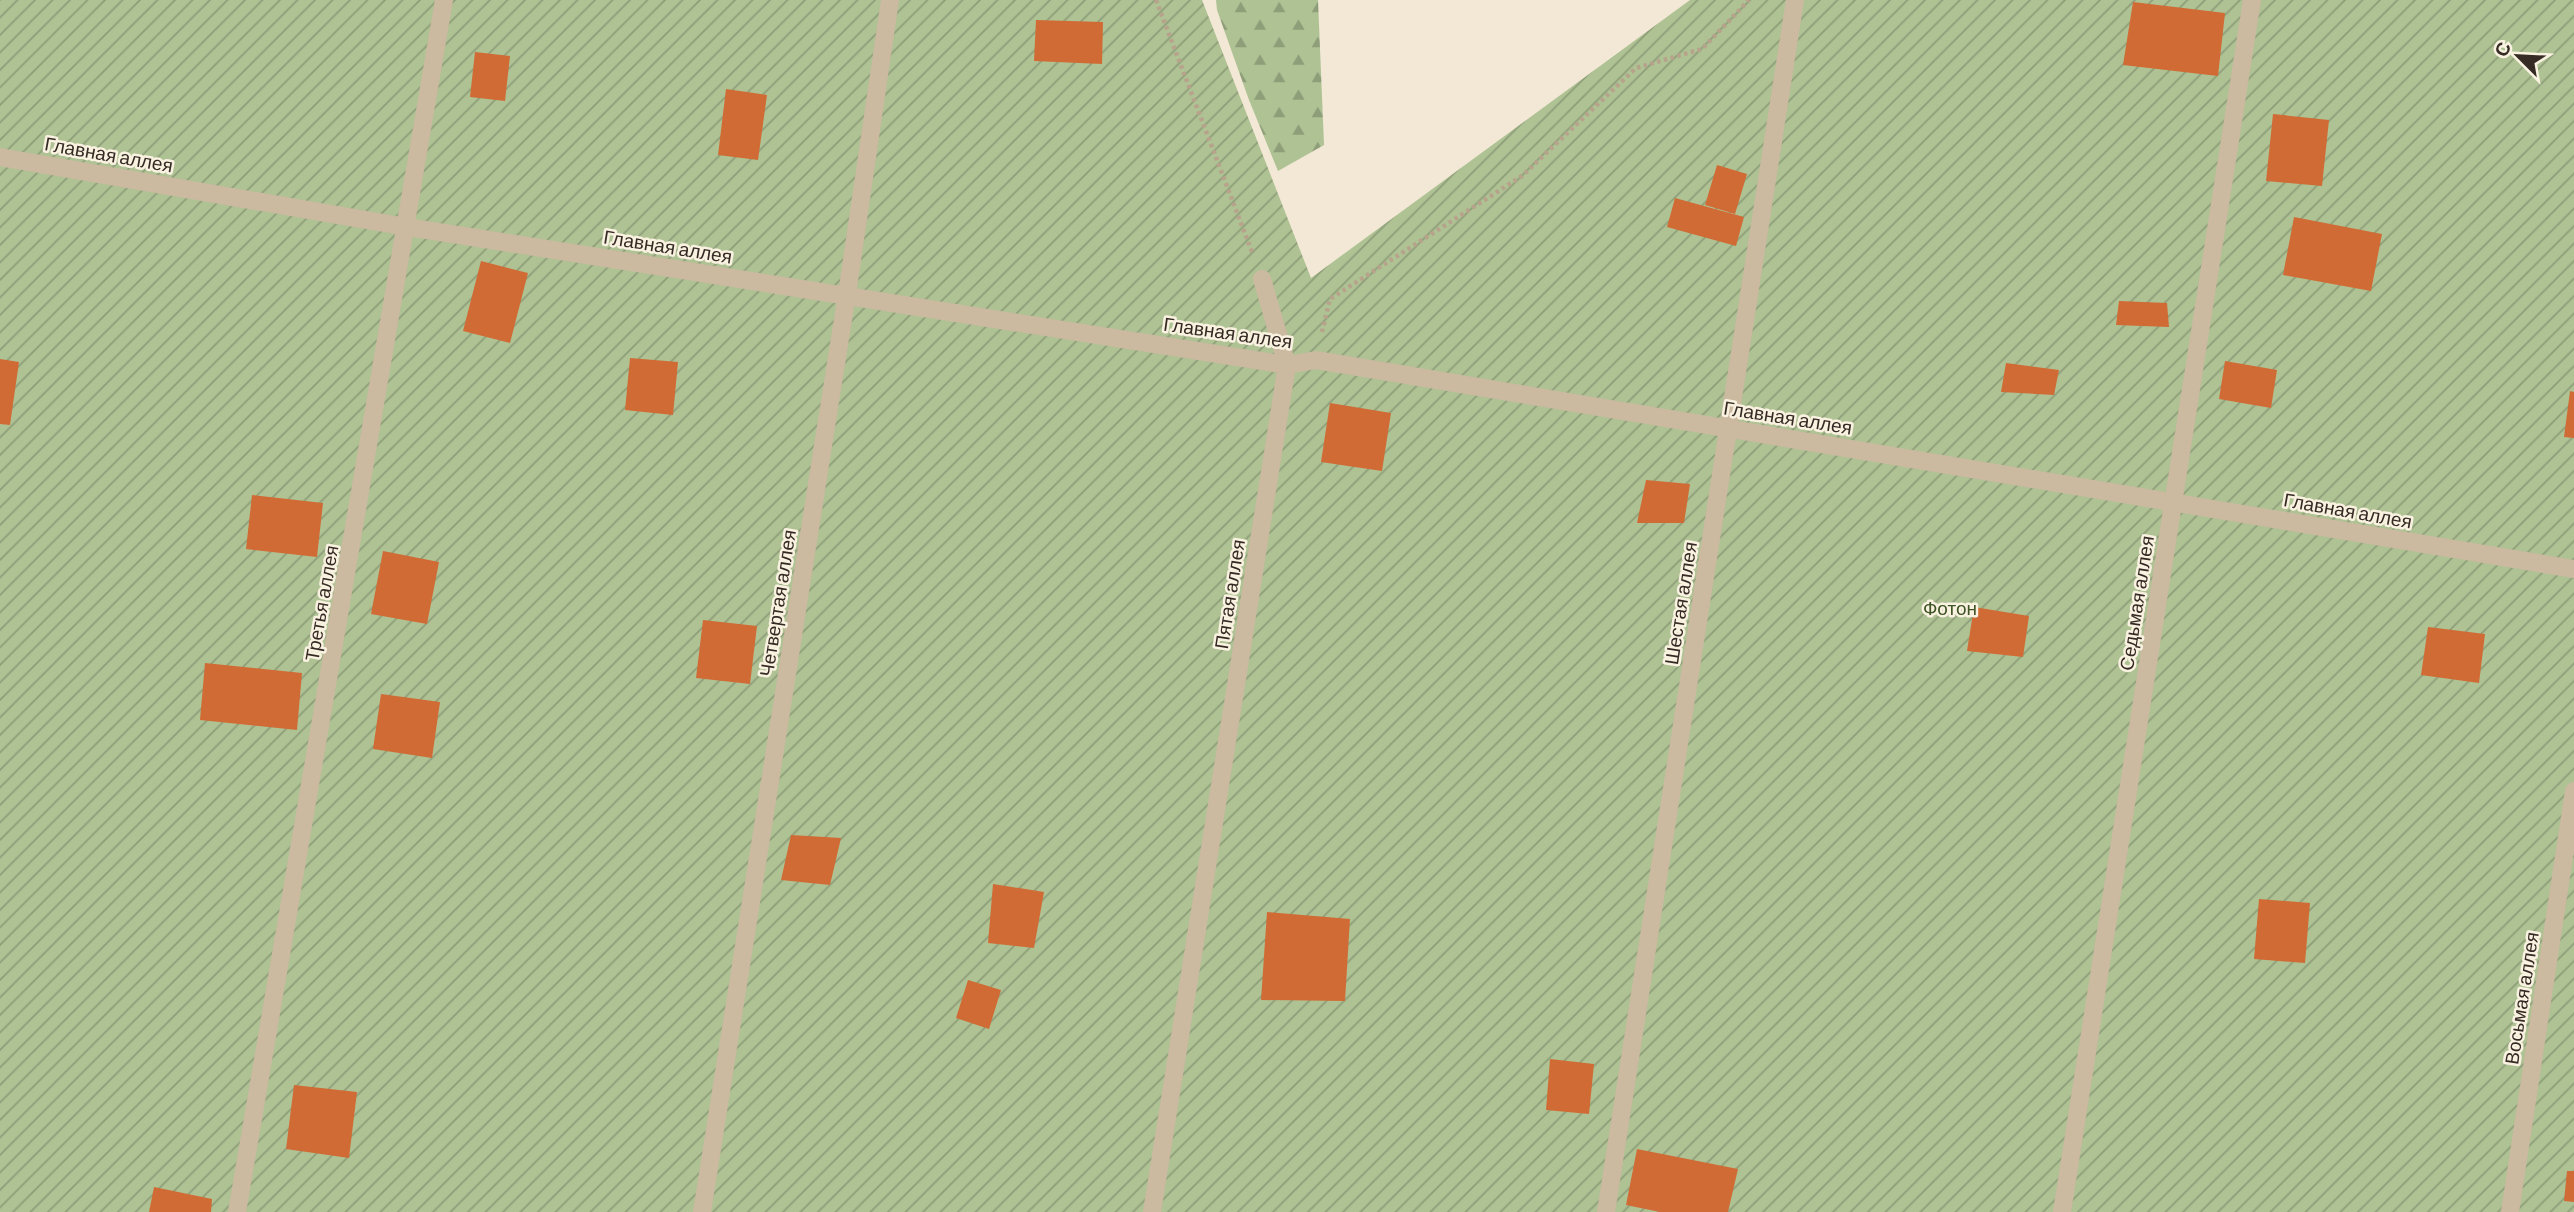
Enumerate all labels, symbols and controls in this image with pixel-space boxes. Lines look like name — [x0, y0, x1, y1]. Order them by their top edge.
north arrow — [2483, 21, 2553, 91]
text: С — [2489, 38, 2515, 60]
street label: Главная аллея — [43, 131, 175, 177]
street label: Главная аллея — [602, 224, 734, 268]
street label: Главная аллея — [1162, 312, 1294, 352]
street label: Главная аллея — [1722, 395, 1854, 439]
street label: Главная аллея — [2282, 487, 2414, 533]
street label: Четвертая аллея — [754, 528, 800, 678]
street label: Седьмая аллея — [2114, 534, 2158, 672]
street label: Пятая аллея — [1209, 538, 1249, 650]
street label: Шестая аллея — [1659, 540, 1701, 666]
street label: Третья аллея — [299, 543, 343, 663]
park label: Фотон — [1923, 596, 1977, 619]
street label: Восьмая аллея — [2499, 930, 2543, 1066]

